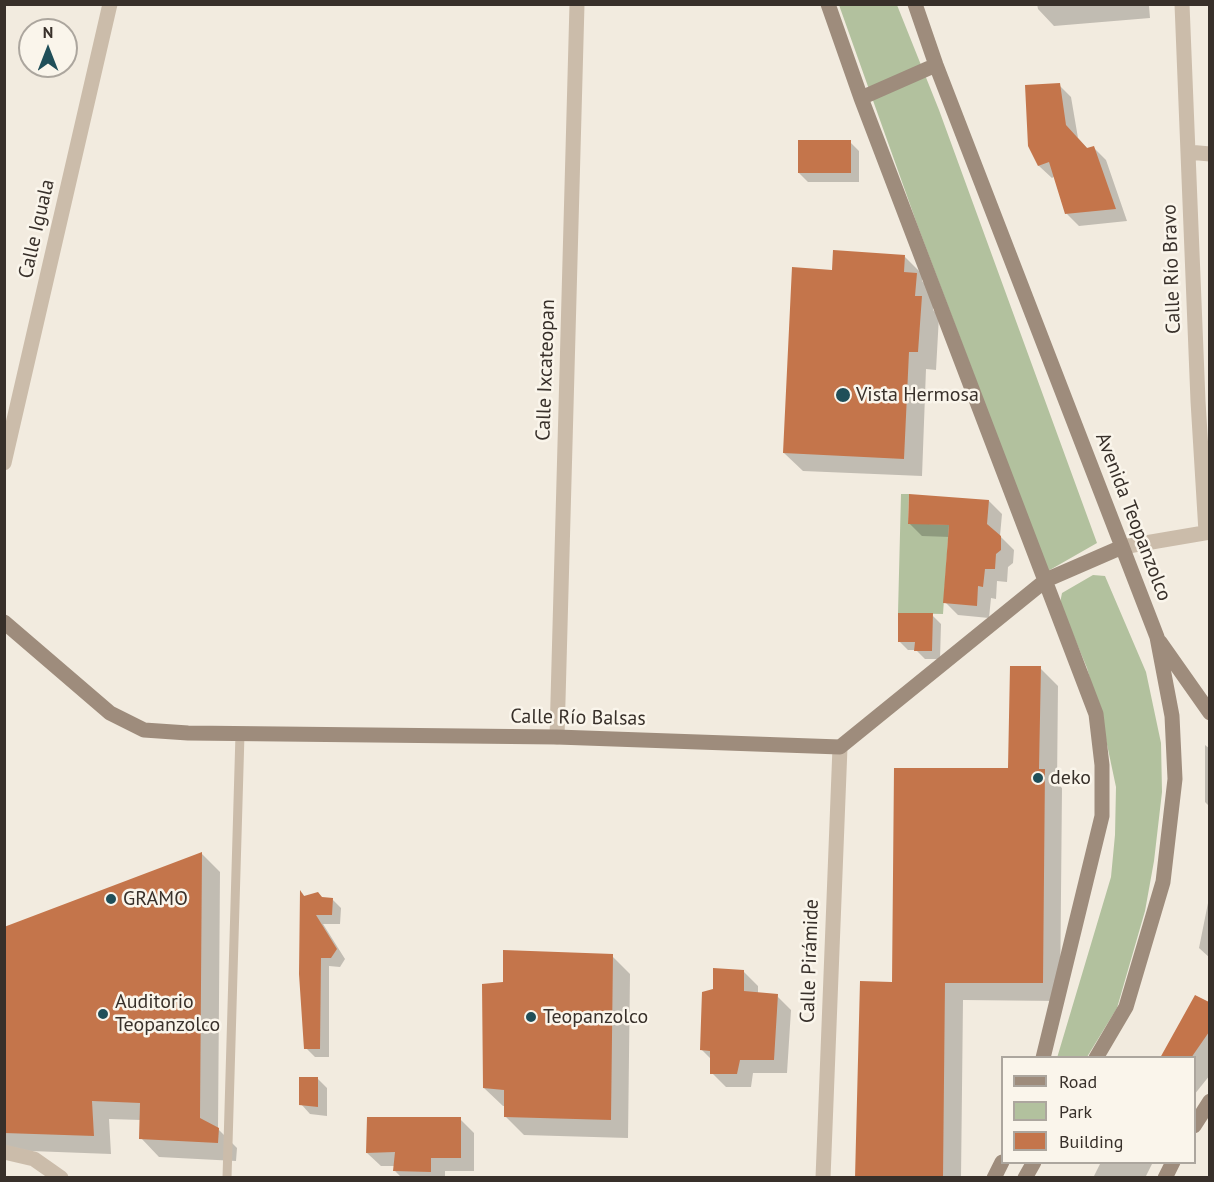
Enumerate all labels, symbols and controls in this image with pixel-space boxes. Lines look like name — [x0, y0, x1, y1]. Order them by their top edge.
north arrow — [18, 18, 78, 78]
text: N — [43, 22, 53, 42]
street label: Calle Iguala — [14, 177, 60, 281]
street label: Calle Río Bravo — [1158, 204, 1186, 334]
street label: Calle Ixcateopan — [532, 299, 560, 441]
place label: Vista Hermosa — [856, 383, 979, 407]
marker: Vista Hermosa — [834, 386, 852, 404]
street label: Avenida Teopanzolco — [1090, 429, 1176, 605]
street label: Calle Río Balsas — [510, 705, 646, 731]
place label: deko — [1050, 766, 1091, 790]
marker: deko — [1031, 771, 1045, 785]
place label: GRAMO — [123, 887, 188, 911]
marker: GRAMO — [104, 892, 118, 906]
street label: Calle Pirámide — [796, 899, 824, 1023]
place label: Auditorio Teopanzolco — [115, 990, 220, 1037]
place label: Teopanzolco — [543, 1005, 648, 1029]
marker: Auditorio Teopanzolco — [96, 1007, 110, 1021]
marker: Teopanzolco — [524, 1010, 538, 1024]
legend — [1001, 1056, 1196, 1164]
text: Road — [1059, 1070, 1097, 1093]
text: Park — [1059, 1100, 1092, 1123]
text: Building — [1059, 1130, 1123, 1153]

